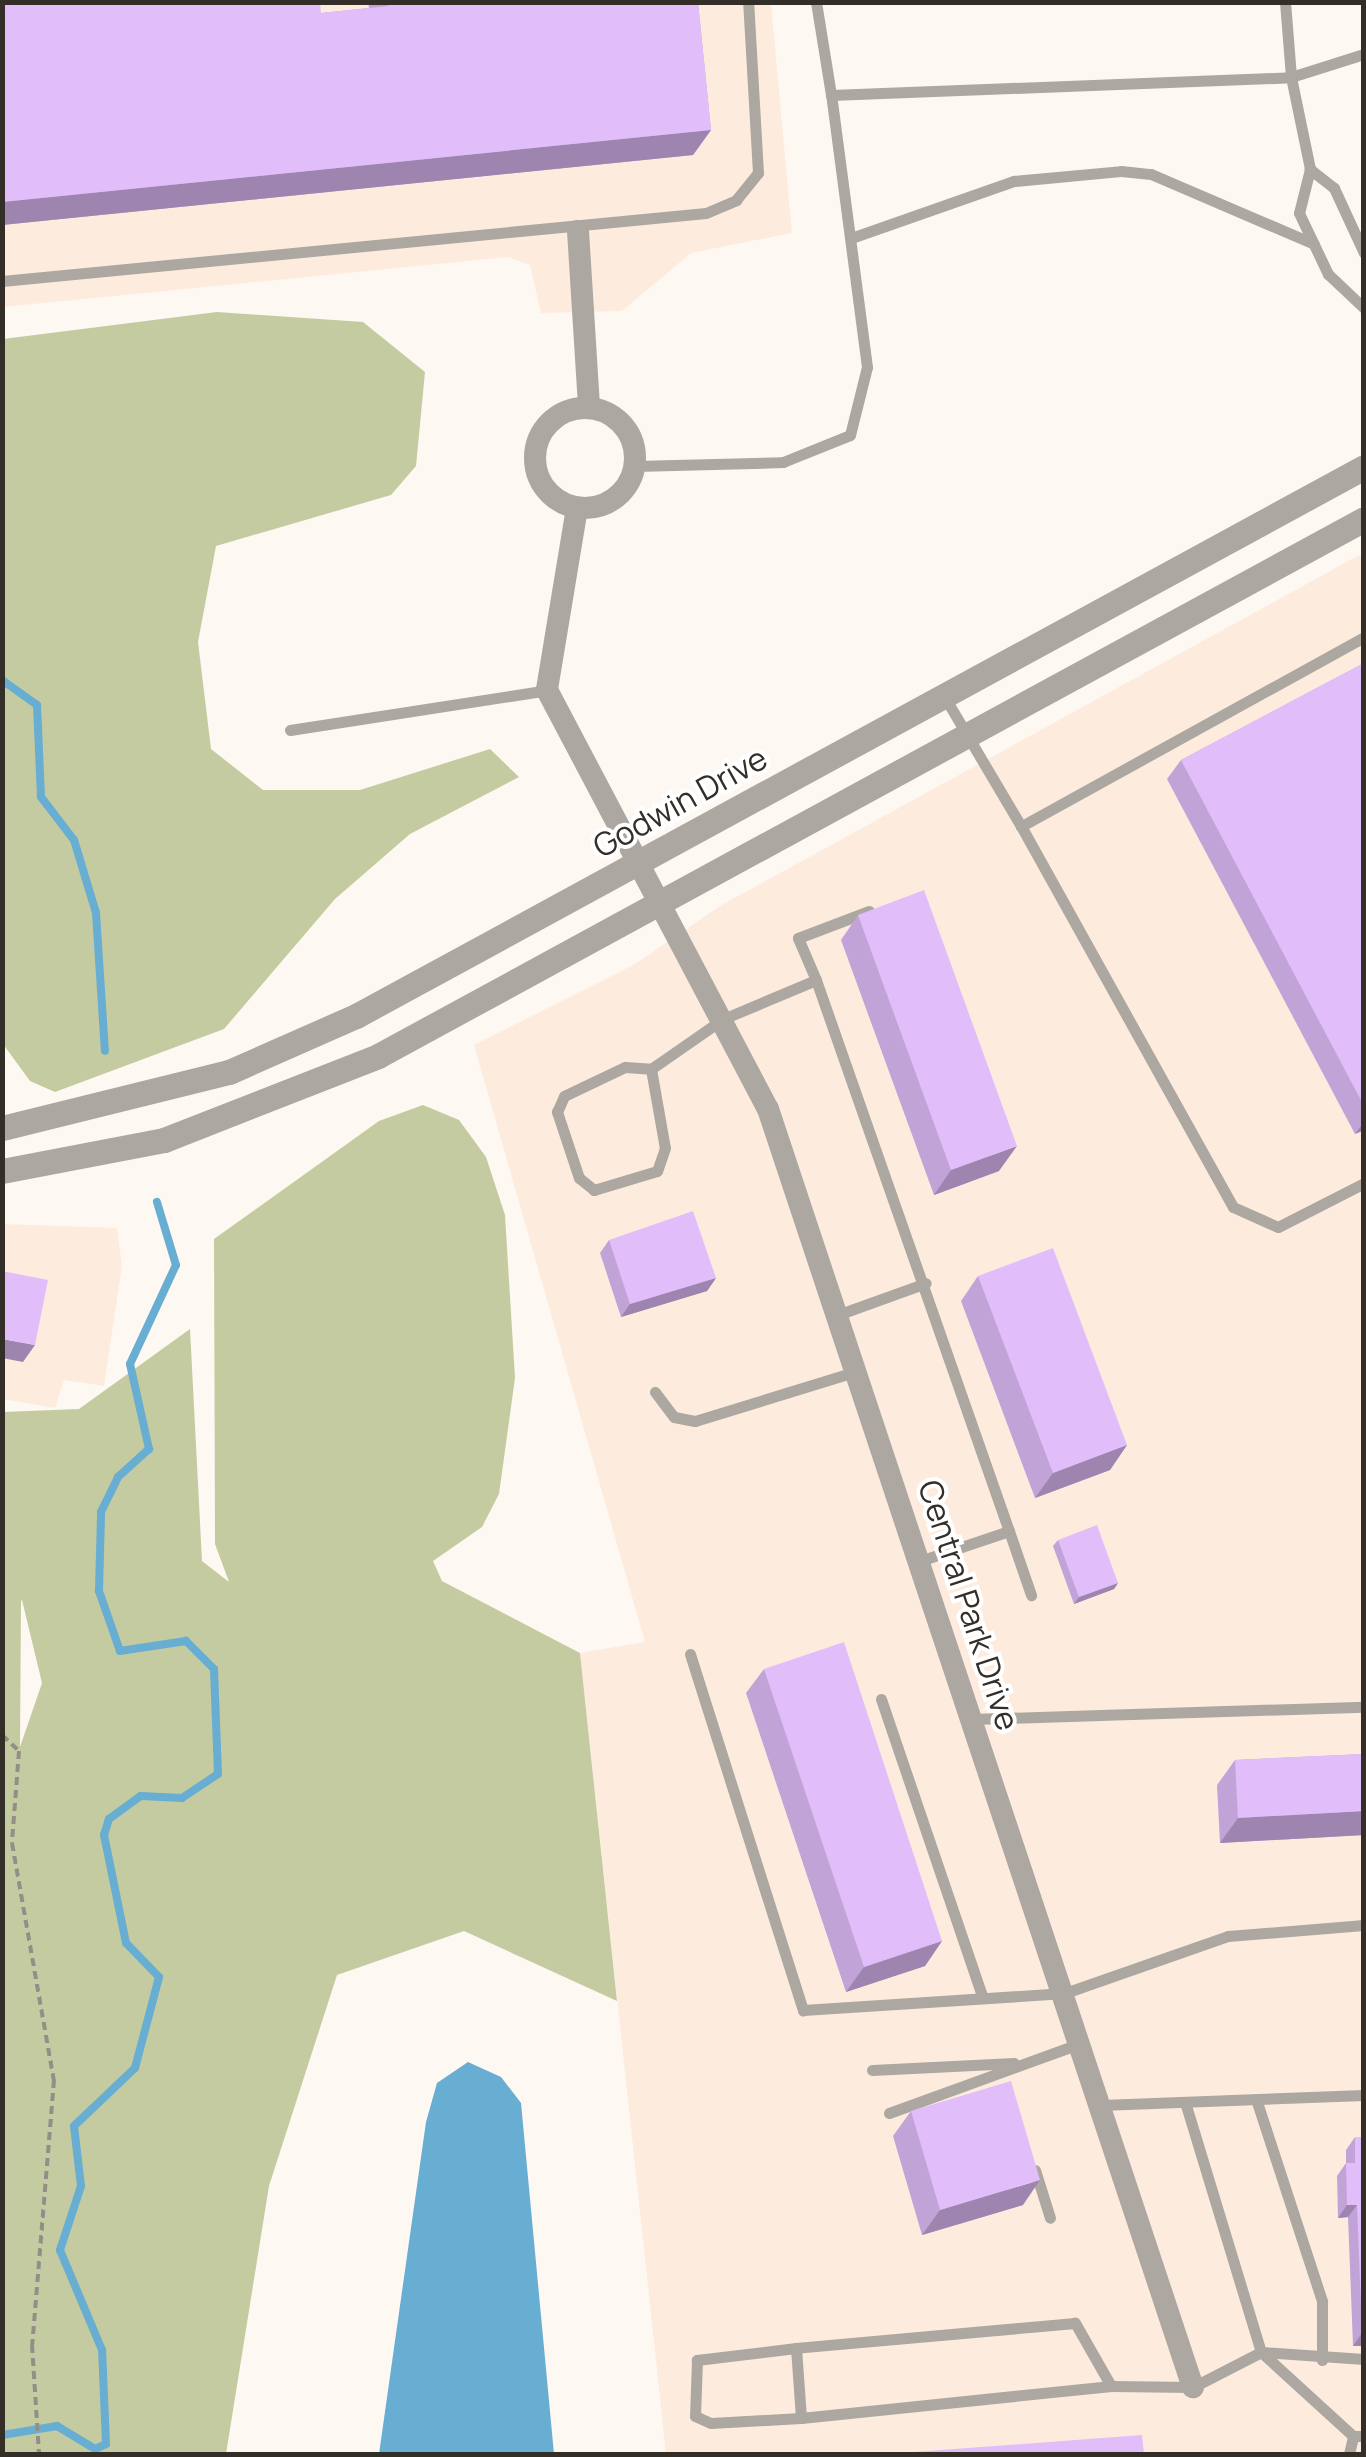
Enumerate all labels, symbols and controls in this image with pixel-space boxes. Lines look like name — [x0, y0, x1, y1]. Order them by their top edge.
street label: Godwin Drive — [586, 738, 774, 866]
street label: Central Park Drive — [910, 1475, 1028, 1735]

